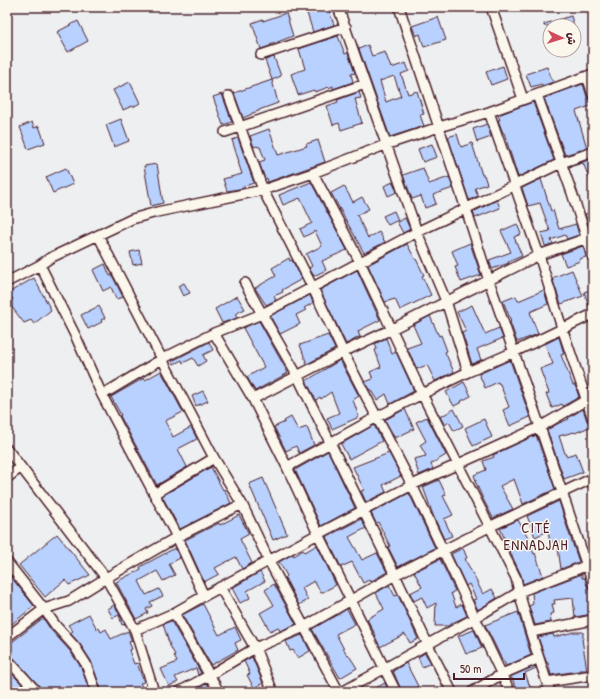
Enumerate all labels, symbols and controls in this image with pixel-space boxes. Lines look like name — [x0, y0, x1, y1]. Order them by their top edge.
north arrow — [542, 18, 582, 58]
text: ش — [565, 32, 579, 45]
district label: CITÉ ENNADJAH — [504, 517, 568, 555]
scale bar — [454, 655, 524, 681]
text: 50 m — [460, 660, 481, 677]

